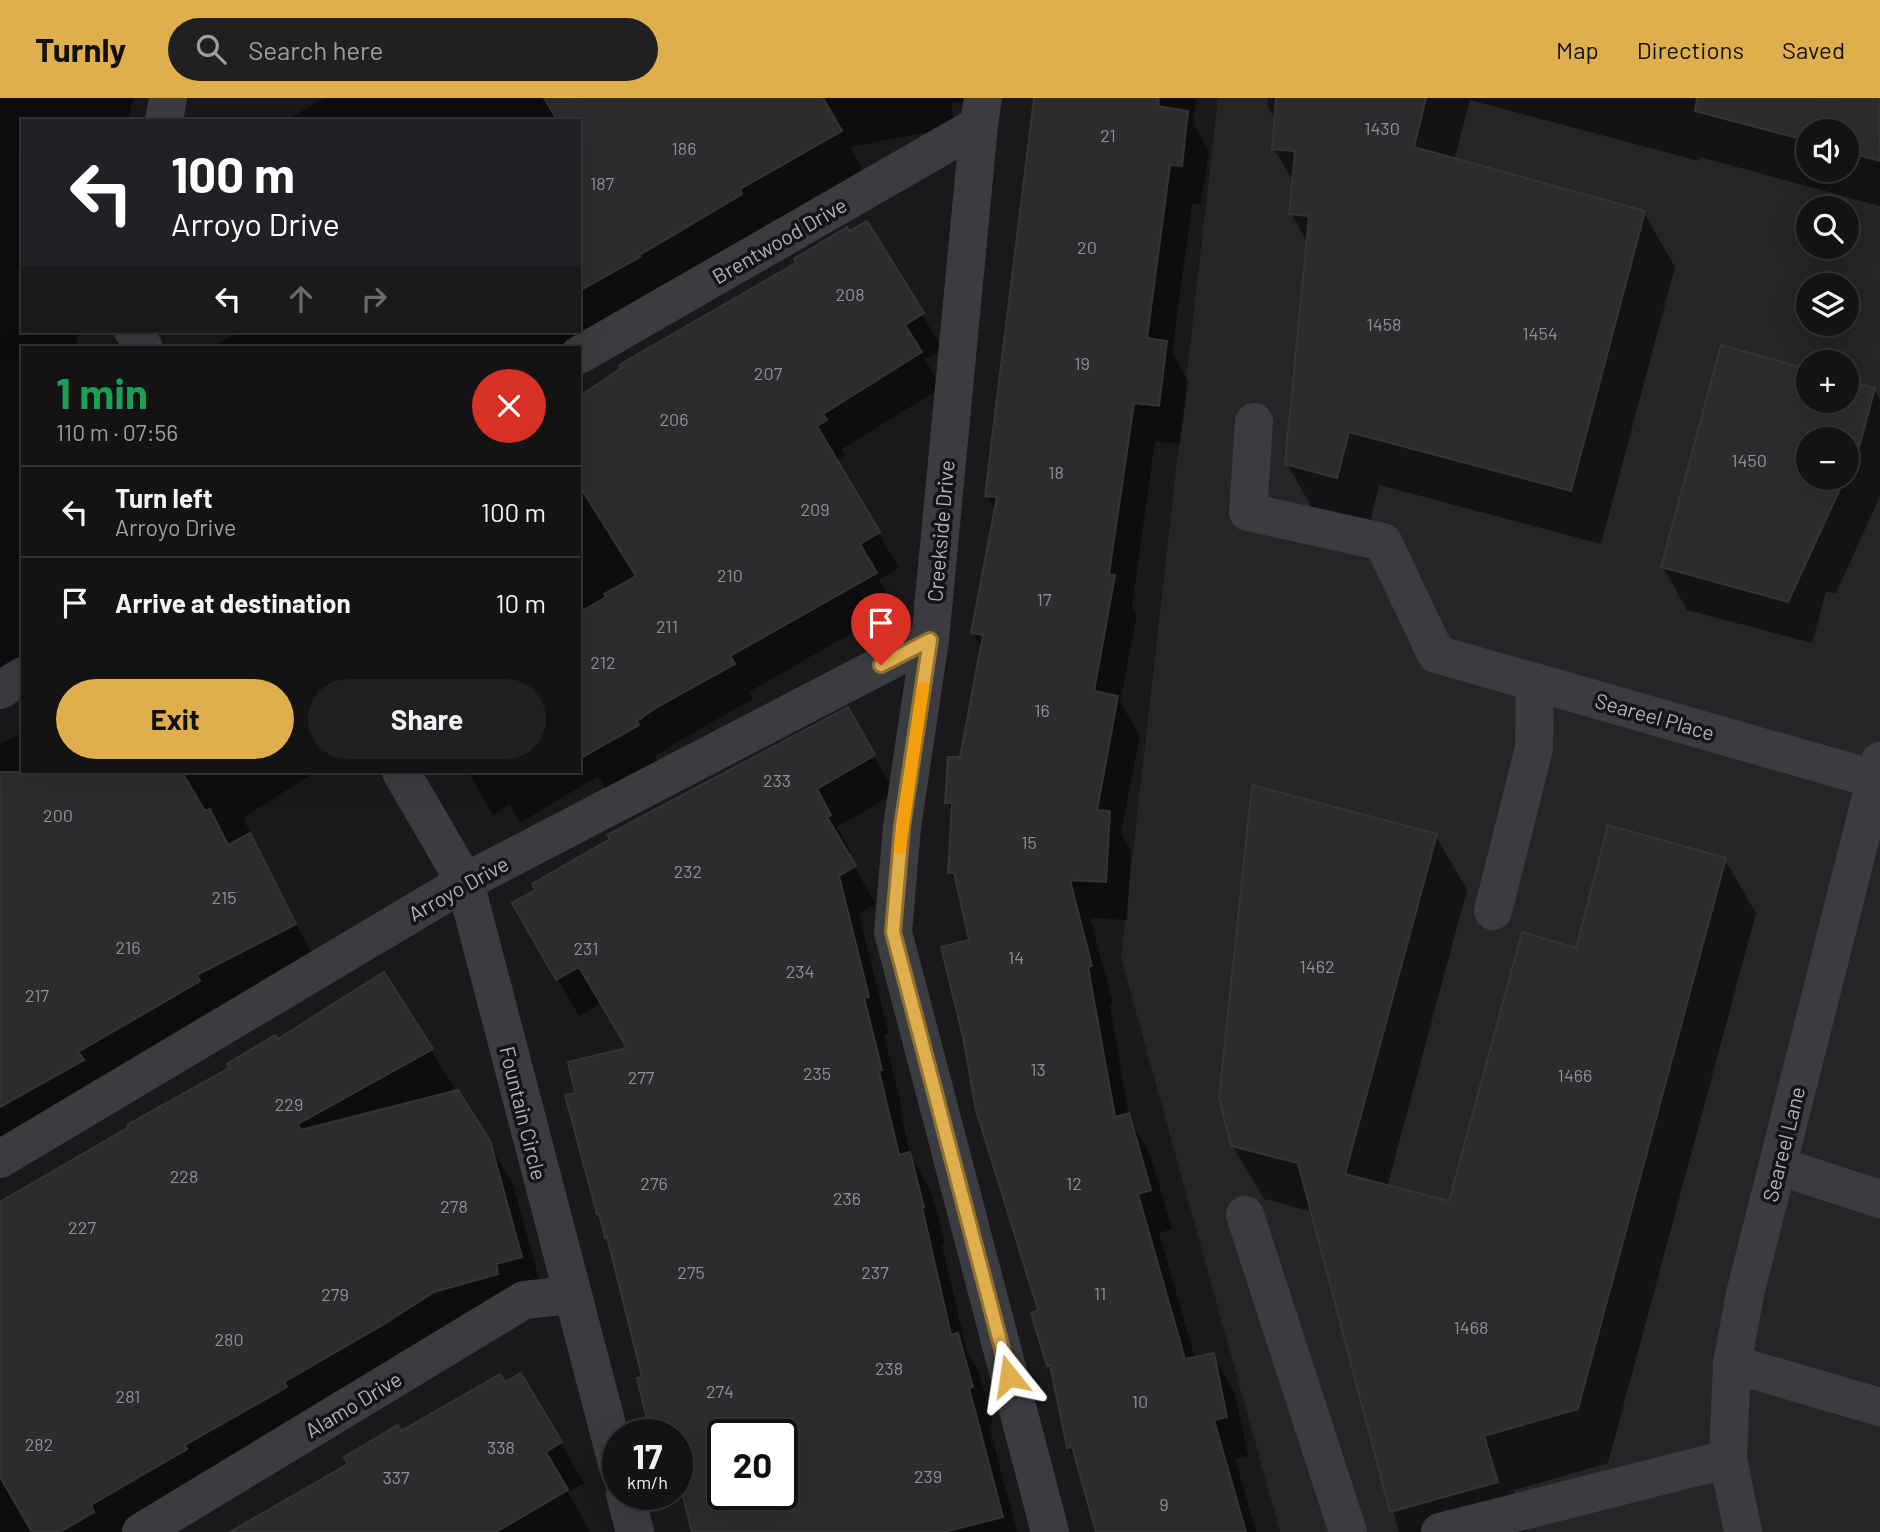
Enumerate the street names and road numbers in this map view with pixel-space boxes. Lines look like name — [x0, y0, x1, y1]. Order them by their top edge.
street label: Brentwood Drive — [707, 191, 851, 289]
street label: Creekside Drive — [921, 459, 959, 603]
street label: Seareel Place — [1592, 687, 1718, 745]
street label: Arroyo Drive — [404, 850, 512, 926]
street label: Fountain Circle — [495, 1044, 553, 1182]
street label: Seareel Lane — [1757, 1084, 1809, 1204]
street label: Alamo Drive — [300, 1365, 406, 1443]

